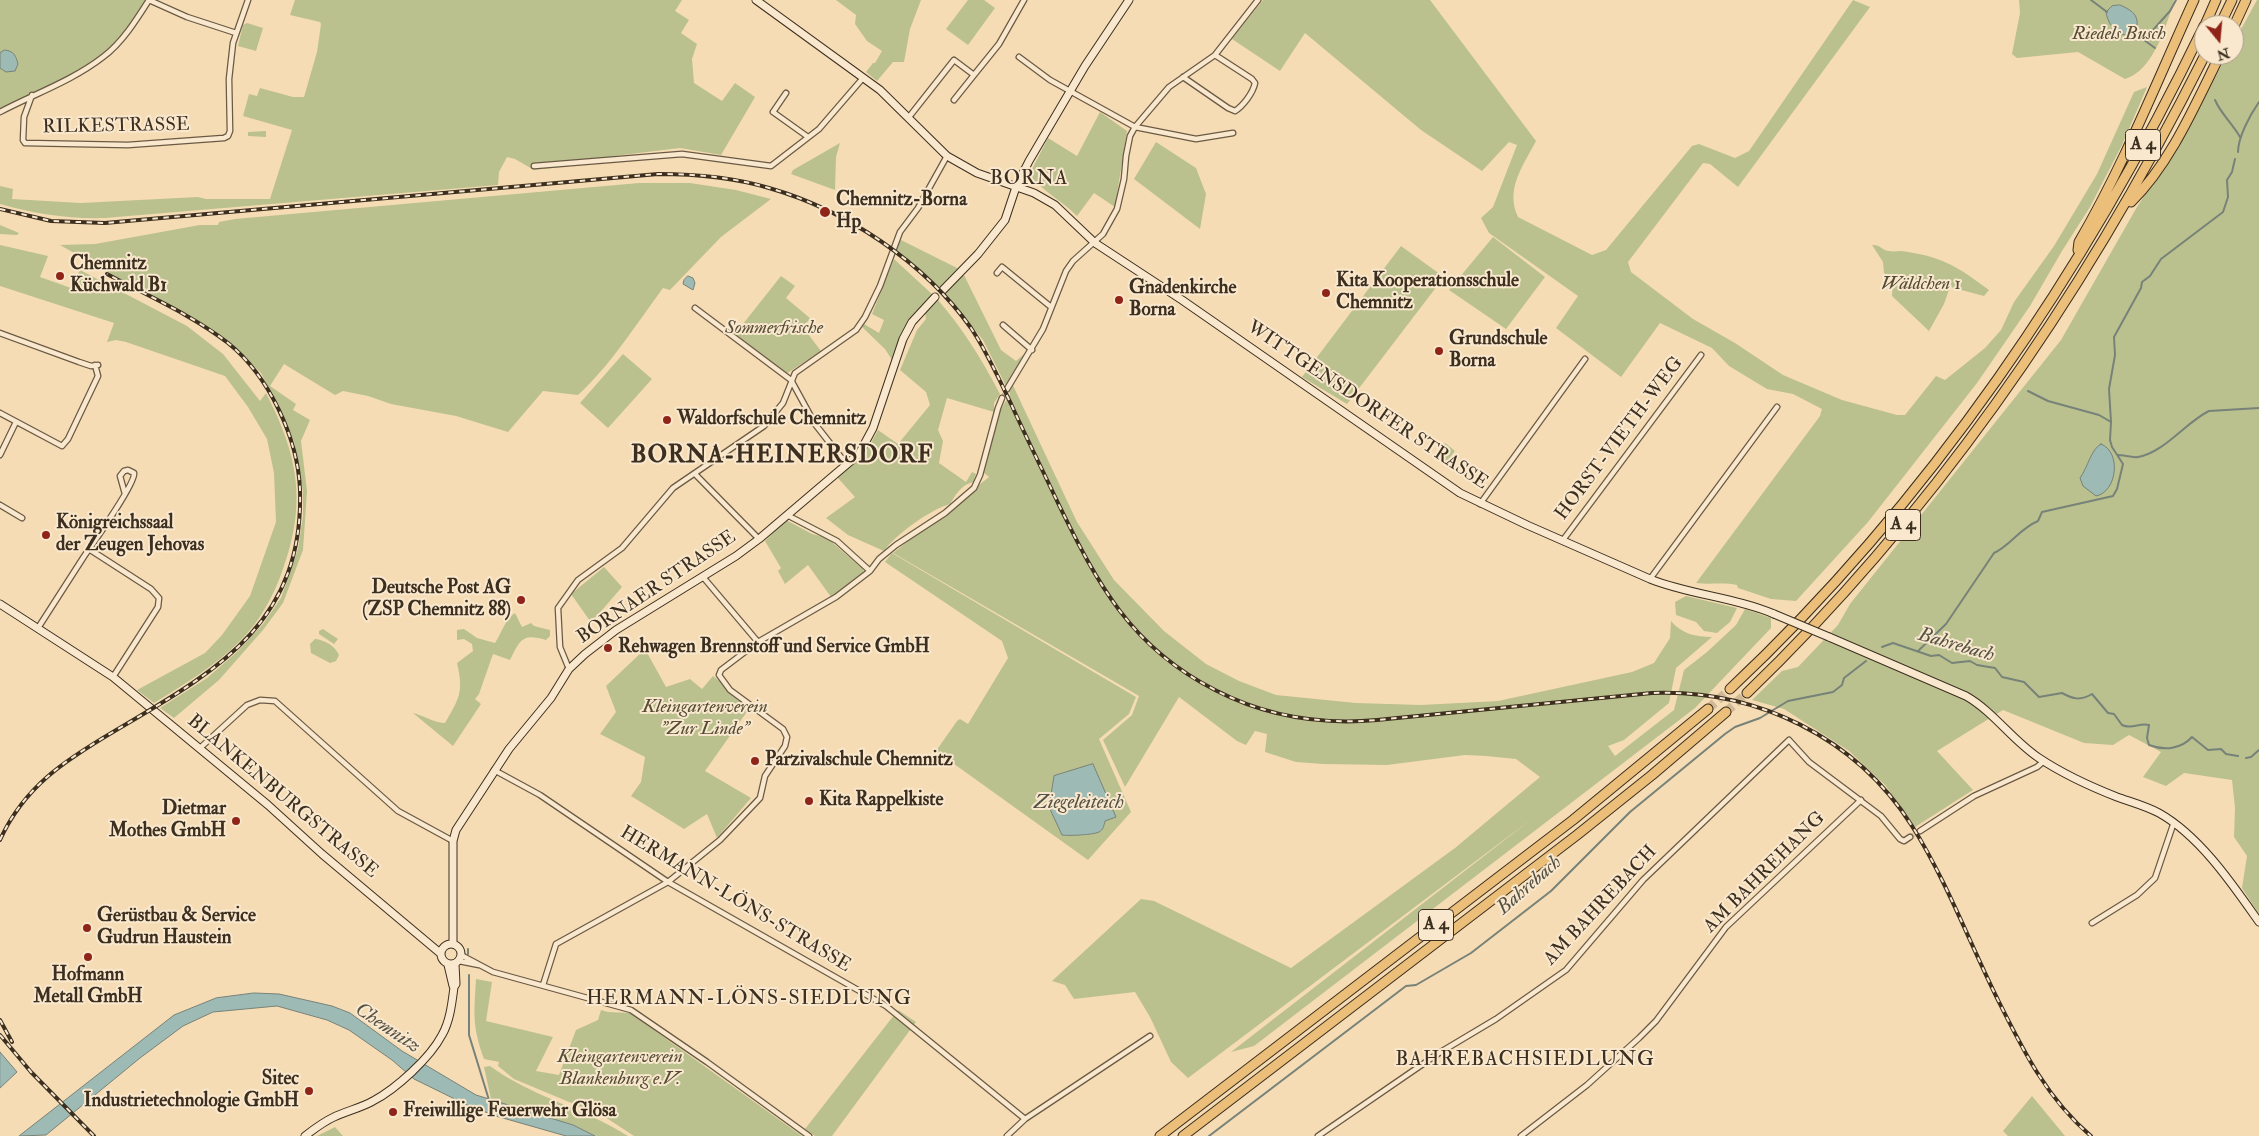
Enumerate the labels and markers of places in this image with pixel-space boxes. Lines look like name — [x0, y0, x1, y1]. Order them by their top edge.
place label: Chemnitz-Borna Hp — [836, 190, 967, 234]
marker: Chemnitz-Borna Hp — [818, 205, 832, 219]
place label: Chemnitz Küchwald B1 — [70, 254, 167, 298]
marker: Chemnitz Küchwald B1 — [54, 270, 66, 282]
place label: Kita Kooperationsschule Chemnitz — [1336, 271, 1519, 315]
place label: Gnadenkirche Borna — [1129, 278, 1236, 322]
marker: Kita Kooperationsschule Chemnitz — [1320, 287, 1332, 299]
marker: Gnadenkirche Borna — [1113, 294, 1125, 306]
place label: Grundschule Borna — [1449, 329, 1548, 373]
marker: Grundschule Borna — [1433, 345, 1445, 357]
place label: Waldorfschule Chemnitz — [677, 409, 866, 431]
marker: Waldorfschule Chemnitz — [661, 414, 673, 426]
place label: Königreichssaal der Zeugen Jehovas — [56, 513, 204, 557]
marker: Königreichssaal der Zeugen Jehovas — [40, 529, 52, 541]
place label: Deutsche Post AG (ZSP Chemnitz 88) — [362, 578, 511, 622]
marker: Deutsche Post AG (ZSP Chemnitz 88) — [515, 594, 527, 606]
place label: Rehwagen Brennstoff und Service GmbH — [618, 637, 930, 659]
marker: Rehwagen Brennstoff und Service GmbH — [602, 642, 614, 654]
place label: Parzivalschule Chemnitz — [765, 750, 953, 772]
marker: Parzivalschule Chemnitz — [749, 755, 761, 767]
place label: Kita Rappelkiste — [819, 790, 943, 812]
marker: Kita Rappelkiste — [803, 795, 815, 807]
place label: Dietmar Mothes GmbH — [109, 799, 226, 843]
marker: Dietmar Mothes GmbH — [230, 815, 242, 827]
place label: Gerüstbau & Service Gudrun Haustein — [97, 906, 256, 950]
marker: Gerüstbau & Service Gudrun Haustein — [81, 922, 93, 934]
marker: Hofmann Metall GmbH — [82, 951, 94, 963]
place label: Hofmann Metall GmbH — [34, 965, 142, 1009]
place label: Sitec Industrietechnologie GmbH — [84, 1069, 299, 1113]
marker: Sitec Industrietechnologie GmbH — [303, 1085, 315, 1097]
place label: Freiwillige Feuerwehr Glösa — [403, 1101, 616, 1123]
marker: Freiwillige Feuerwehr Glösa — [387, 1106, 399, 1118]

